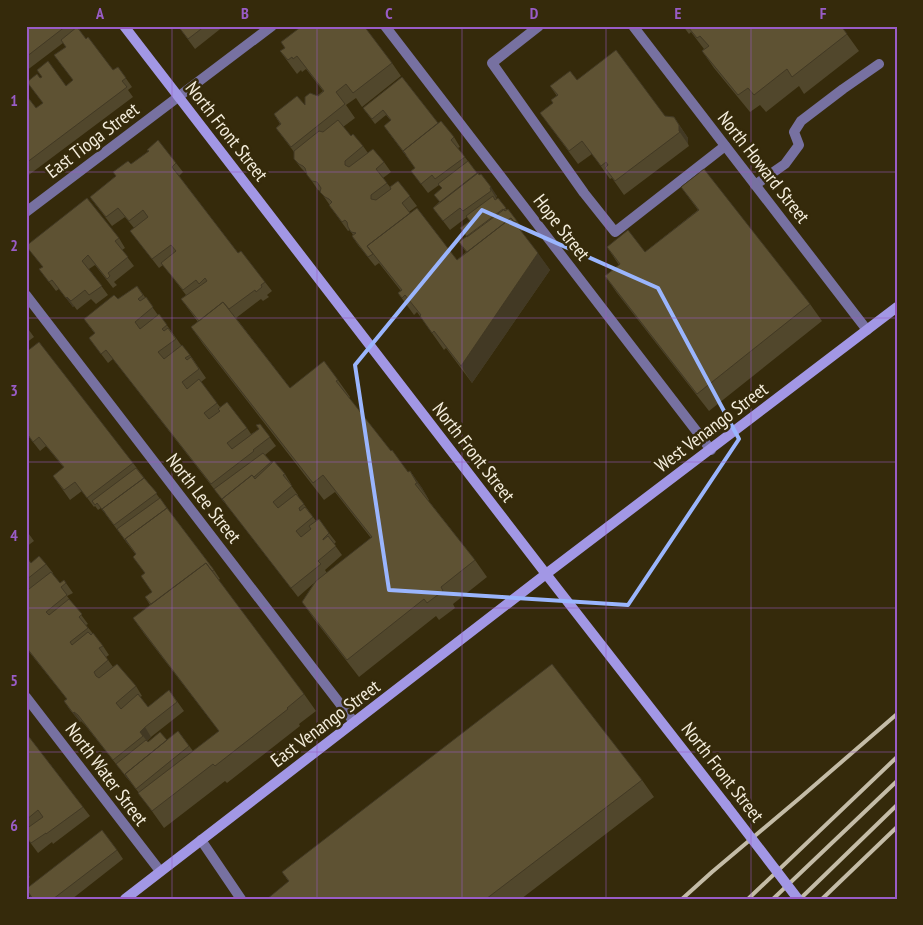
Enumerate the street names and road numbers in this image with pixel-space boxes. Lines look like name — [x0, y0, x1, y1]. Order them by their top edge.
street label: North Front Street — [181, 76, 274, 186]
street label: East Tioga Street — [40, 97, 144, 183]
street label: North Howard Street — [713, 106, 816, 228]
street label: Hope Street — [529, 189, 596, 266]
street label: West Venango Street — [650, 376, 773, 477]
street label: North Front Street — [428, 397, 521, 507]
street label: North Lee Street — [161, 448, 247, 548]
street label: East Venango Street — [266, 674, 385, 772]
street label: North Front Street — [677, 717, 770, 827]
street label: North Water Street — [61, 718, 154, 831]

